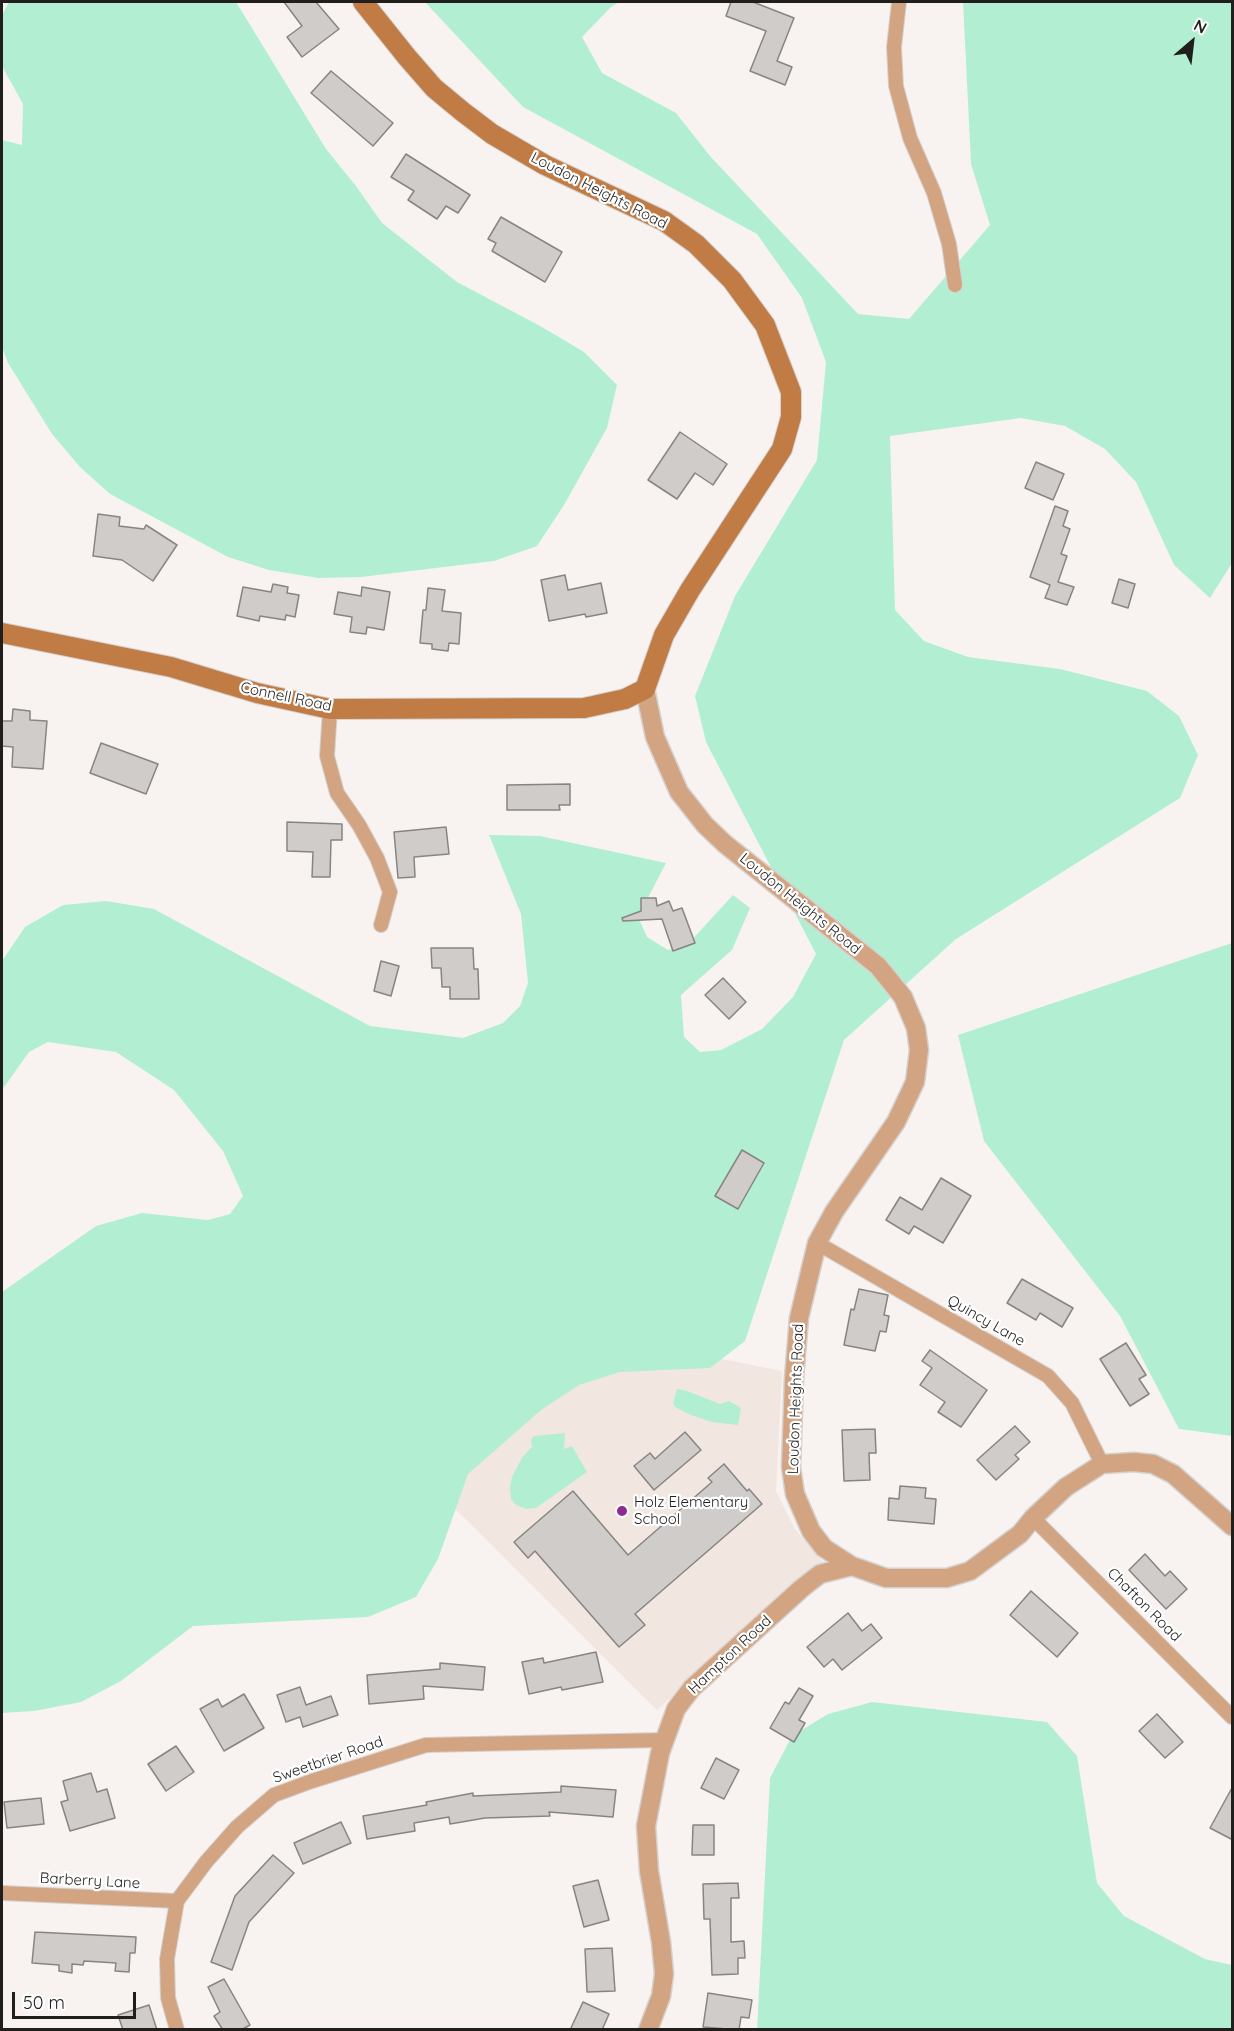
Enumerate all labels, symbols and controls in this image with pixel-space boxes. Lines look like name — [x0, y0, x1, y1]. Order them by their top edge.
north arrow — [1162, 12, 1222, 72]
text: N — [1191, 15, 1210, 38]
street label: Loudon Heights Road — [528, 149, 670, 233]
street label: Connell Road — [239, 679, 333, 715]
street label: Loudon Heights Road — [736, 850, 864, 958]
street label: Quincy Lane — [944, 1292, 1028, 1350]
street label: Loudon Heights Road — [784, 1323, 808, 1475]
place label: Holz Elementary School — [634, 1493, 748, 1528]
marker: Holz Elementary School — [615, 1504, 629, 1518]
street label: Chafton Road — [1103, 1564, 1185, 1646]
street label: Hampton Road — [685, 1612, 775, 1698]
street label: Sweetbrier Road — [271, 1733, 385, 1787]
street label: Barberry Lane — [39, 1869, 141, 1893]
scale bar — [15, 1980, 140, 2018]
text: 50 m — [23, 1991, 65, 2014]

